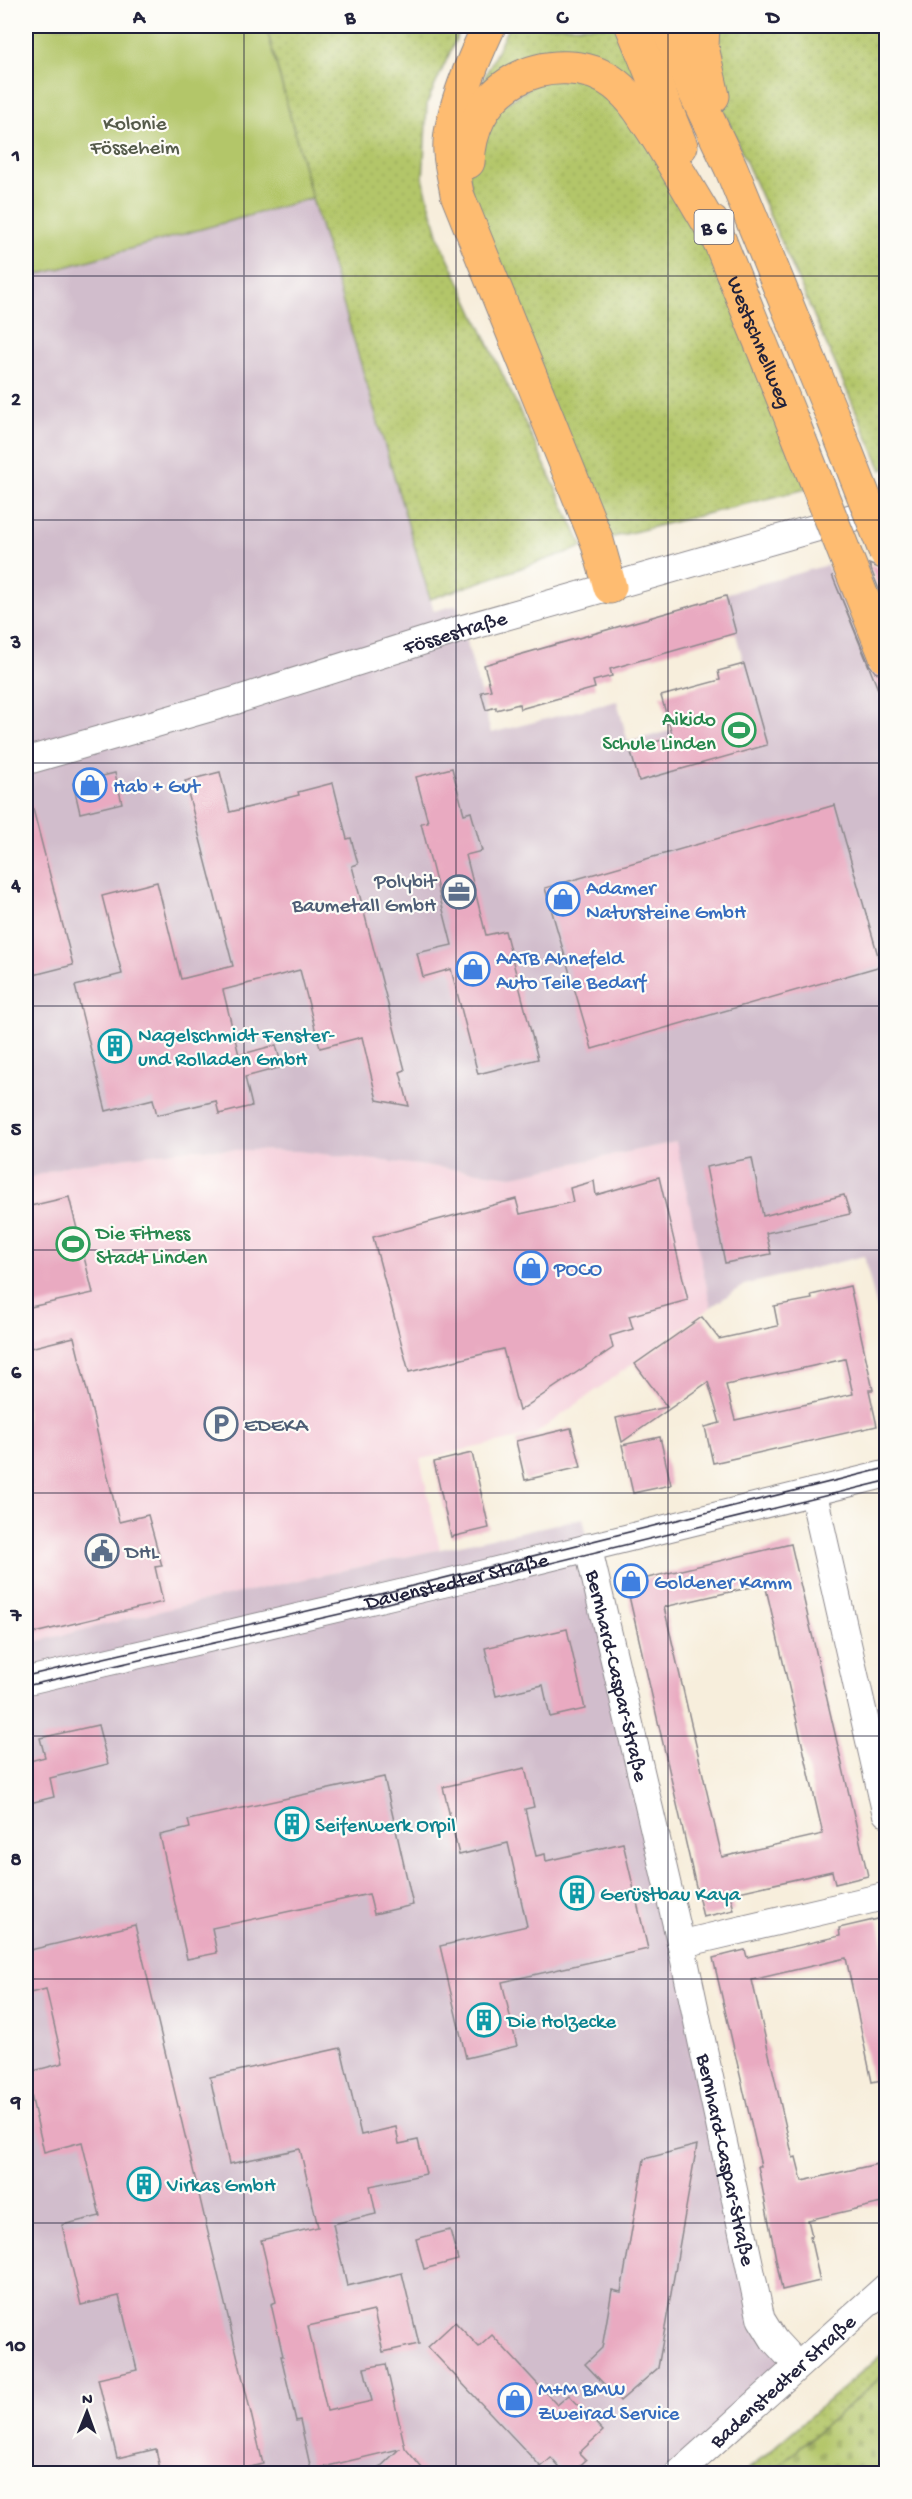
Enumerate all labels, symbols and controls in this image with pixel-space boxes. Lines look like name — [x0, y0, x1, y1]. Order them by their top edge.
text: A — [132, 8, 147, 31]
text: B — [344, 8, 356, 31]
text: C — [556, 8, 570, 31]
text: D — [764, 8, 780, 31]
park label: Kolonie Fösseheim — [89, 113, 180, 162]
text: 1 — [11, 146, 20, 169]
road number: B 6 — [694, 210, 734, 244]
street label: Westschnellweg — [719, 273, 795, 413]
text: 2 — [11, 390, 21, 413]
street label: Fössestraße — [400, 607, 512, 663]
text: 3 — [10, 633, 21, 656]
place label: Aikido Schule Linden — [602, 709, 716, 758]
sports icon: Aikido Schule Linden — [721, 712, 757, 748]
shop icon: Hab + Gut — [72, 767, 108, 803]
place label: Hab + Gut — [113, 776, 202, 801]
place label: Polybit Baumetall GmbH — [291, 871, 438, 920]
office icon: Polybit Baumetall GmbH — [441, 874, 477, 910]
text: 4 — [10, 876, 21, 899]
place label: Adamer Natursteine GmbH — [586, 878, 747, 927]
shop icon: Adamer Natursteine GmbH — [545, 881, 581, 917]
place label: AATB Ahnefeld Auto Teile Bedarf — [496, 948, 648, 997]
shop icon: AATB Ahnefeld Auto Teile Bedarf — [455, 951, 491, 987]
place label: Nagelschmidt Fenster- und Rolladen GmbH — [138, 1025, 335, 1074]
building icon: Nagelschmidt Fenster- und Rolladen GmbH — [97, 1028, 133, 1064]
text: 5 — [11, 1120, 22, 1143]
place label: Die Fitness Stadt Linden — [94, 1223, 207, 1272]
sports icon: Die Fitness Stadt Linden — [55, 1226, 91, 1262]
shop icon: POCO — [513, 1250, 549, 1286]
place label: POCO — [553, 1259, 603, 1284]
text: 6 — [11, 1363, 22, 1386]
parking icon: EDEKA — [203, 1406, 239, 1442]
place label: EDEKA — [244, 1415, 309, 1440]
public building icon: DHL — [84, 1533, 120, 1569]
place label: DHL — [123, 1542, 160, 1567]
street label: Davenstedter Straße — [361, 1549, 553, 1618]
shop icon: Goldener Kamm — [613, 1563, 649, 1599]
street label: Bernhard-Caspar-Straße — [578, 1567, 652, 1786]
place label: Goldener Kamm — [654, 1572, 792, 1597]
text: 7 — [10, 1606, 23, 1629]
building icon: Seifenwerk Orpil — [274, 1806, 310, 1842]
place label: Seifenwerk Orpil — [315, 1815, 456, 1840]
text: 8 — [11, 1850, 22, 1873]
building icon: Gerüstbau Kaya — [559, 1875, 595, 1911]
place label: Gerüstbau Kaya — [600, 1884, 742, 1909]
building icon: Die Holzecke — [466, 2002, 502, 2038]
place label: Die Holzecke — [505, 2011, 617, 2036]
street label: Bernhard-Caspar-Straße — [689, 2051, 759, 2270]
text: 9 — [10, 2093, 21, 2116]
building icon: Virkas GmbH — [126, 2166, 162, 2202]
place label: Virkas GmbH — [166, 2175, 277, 2200]
street label: Badenstedter Straße — [705, 2310, 864, 2456]
text: 10 — [5, 2336, 26, 2359]
place label: M+M BMW Zweirad Service — [538, 2379, 681, 2428]
north arrow — [57, 2382, 117, 2442]
shop icon: M+M BMW Zweirad Service — [497, 2382, 533, 2418]
text: N — [82, 2391, 93, 2410]

